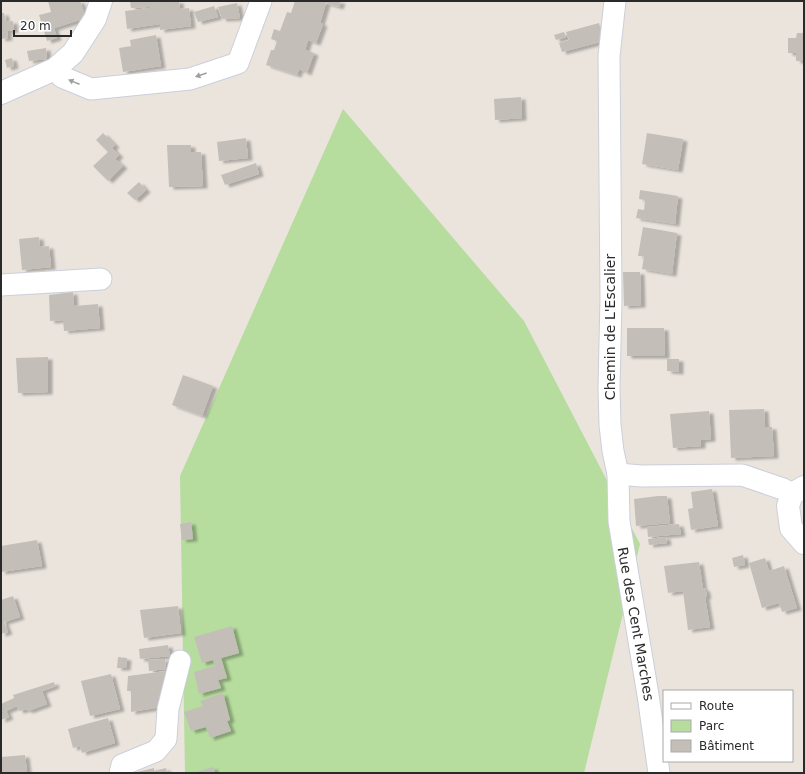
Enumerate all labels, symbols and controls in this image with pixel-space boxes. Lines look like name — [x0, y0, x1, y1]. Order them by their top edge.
scale bar — [14, 12, 71, 38]
text: 20 m — [20, 19, 51, 33]
one-way arrow — [195, 73, 207, 79]
one-way arrow — [68, 79, 79, 85]
street label: Chemin de L'Escalier — [602, 254, 618, 400]
street label: Rue des Cent Marches — [615, 546, 657, 702]
legend — [663, 690, 793, 762]
text: Route — [699, 699, 734, 713]
text: Parc — [699, 719, 724, 733]
text: Bâtiment — [699, 739, 754, 753]

